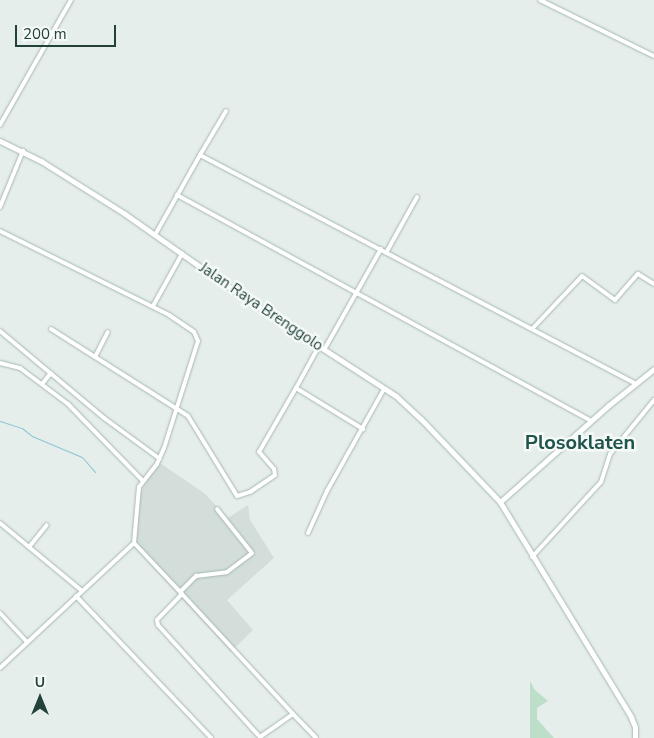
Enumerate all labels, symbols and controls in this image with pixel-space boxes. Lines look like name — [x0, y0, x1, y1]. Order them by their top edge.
scale bar — [18, 15, 119, 47]
text: 200 m — [23, 24, 67, 44]
street label: Jalan Raya Brenggolo — [196, 259, 326, 355]
district label: Plosoklaten — [525, 430, 635, 454]
north arrow — [15, 673, 65, 723]
text: U — [35, 673, 45, 692]

